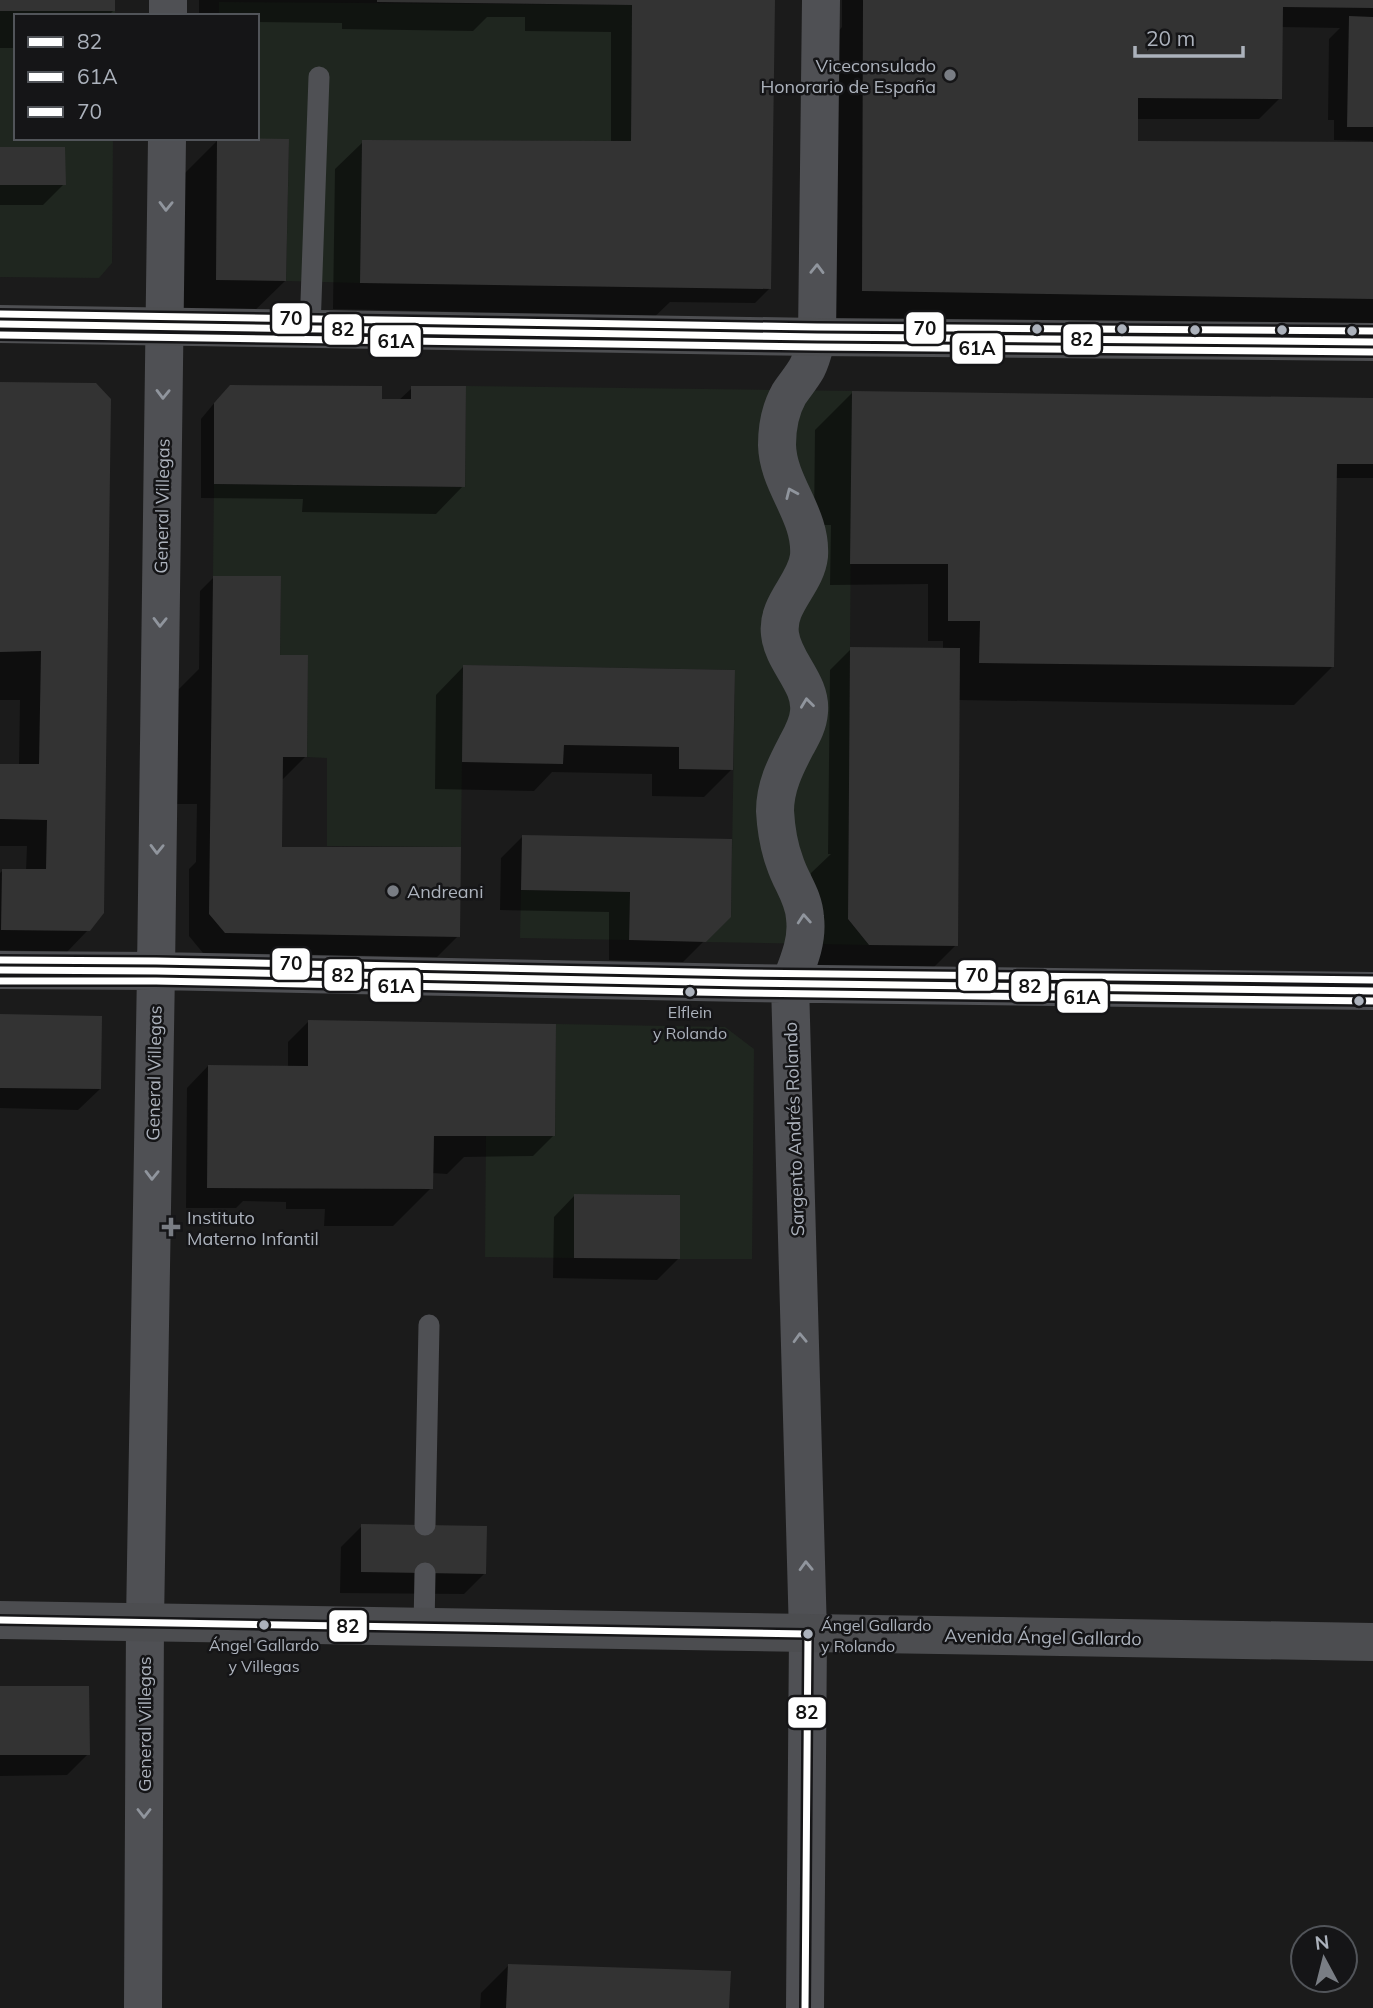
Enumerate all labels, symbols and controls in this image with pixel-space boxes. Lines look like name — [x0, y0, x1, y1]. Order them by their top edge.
legend — [14, 14, 259, 140]
scale bar — [1135, 14, 1244, 58]
text: 20 m — [1146, 25, 1195, 51]
text: 82 — [77, 28, 102, 54]
place label: Viceconsulado Honorario de España — [760, 54, 936, 98]
text: 61A — [77, 63, 118, 89]
marker: Viceconsulado Honorario de España — [942, 67, 958, 83]
text: 70 — [77, 98, 102, 124]
one-way arrow — [158, 201, 173, 212]
one-way arrow — [810, 263, 825, 274]
line badge: 70 — [271, 302, 311, 335]
text: 70 — [280, 306, 302, 330]
line badge: 70 — [905, 311, 945, 345]
line badge: 82 — [323, 313, 363, 346]
text: 70 — [914, 316, 936, 340]
text: 82 — [332, 317, 354, 341]
unlabelled marker — [1030, 322, 1044, 336]
unlabelled marker — [1115, 322, 1129, 336]
line badge: 82 — [1062, 323, 1102, 356]
unlabelled marker — [1188, 323, 1202, 337]
unlabelled marker — [1275, 323, 1289, 337]
line badge: 61A — [369, 324, 422, 358]
unlabelled marker — [1345, 324, 1359, 338]
text: 82 — [1071, 327, 1093, 351]
text: 61A — [377, 329, 415, 353]
line badge: 61A — [951, 332, 1004, 365]
text: 61A — [958, 336, 996, 360]
one-way arrow — [155, 390, 171, 400]
street label: General Villegas — [149, 438, 175, 574]
one-way arrow — [786, 488, 800, 500]
one-way arrow — [152, 617, 168, 628]
one-way arrow — [800, 697, 815, 709]
one-way arrow — [149, 845, 165, 855]
place label: Andreani — [407, 880, 483, 903]
marker: Andreani — [385, 883, 401, 899]
one-way arrow — [797, 913, 812, 924]
line badge: 70 — [271, 947, 311, 981]
text: 70 — [280, 951, 302, 975]
line badge: 82 — [323, 958, 363, 992]
line badge: 70 — [957, 959, 997, 992]
text: 82 — [332, 963, 354, 987]
text: 70 — [966, 963, 988, 987]
line badge: 61A — [369, 969, 422, 1003]
line badge: 82 — [1010, 970, 1050, 1003]
text: 61A — [377, 974, 415, 998]
text: 82 — [1019, 974, 1041, 998]
line badge: 61A — [1056, 980, 1109, 1014]
marker: Elflein y Rolando — [683, 985, 697, 999]
text: 61A — [1063, 985, 1101, 1009]
unlabelled marker — [1352, 994, 1366, 1008]
place label: Elflein y Rolando — [653, 1002, 727, 1043]
street label: General Villegas — [141, 1005, 167, 1141]
street label: Sargento Andrés Rolando — [779, 1021, 809, 1237]
one-way arrow — [144, 1170, 160, 1181]
place label: Instituto Materno Infantil — [187, 1206, 319, 1250]
marker: Instituto Materno Infantil — [161, 1217, 181, 1237]
one-way arrow — [792, 1333, 808, 1343]
one-way arrow — [799, 1560, 814, 1571]
line badge: 82 — [328, 1609, 368, 1643]
text: 82 — [337, 1614, 359, 1638]
place label: Ángel Gallardo y Rolando — [821, 1615, 931, 1656]
marker: Ángel Gallardo y Villegas — [257, 1618, 271, 1632]
street label: Avenida Ángel Gallardo — [944, 1624, 1142, 1650]
marker: Ángel Gallardo y Rolando — [801, 1627, 815, 1641]
place label: Ángel Gallardo y Villegas — [209, 1635, 319, 1676]
street label: General Villegas — [133, 1656, 156, 1792]
line badge: 82 — [787, 1696, 827, 1729]
text: 82 — [796, 1700, 818, 1724]
one-way arrow — [136, 1808, 152, 1819]
north arrow — [1289, 1924, 1359, 1994]
text: N — [1313, 1929, 1331, 1955]

